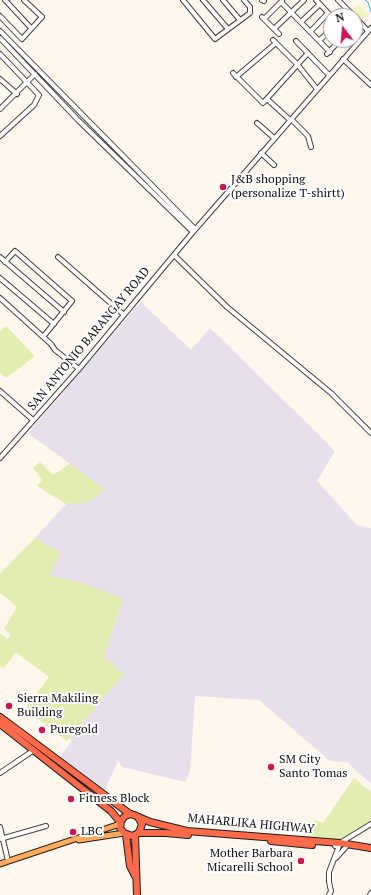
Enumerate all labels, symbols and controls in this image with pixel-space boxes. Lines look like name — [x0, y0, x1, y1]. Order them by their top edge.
north arrow — [323, 8, 363, 48]
text: N — [334, 10, 346, 25]
place label: J&B shopping (personalize T-shirtt) — [231, 173, 345, 201]
marker: J&B shopping (personalize T-shirtt) — [218, 182, 228, 192]
street label: SAN ANTONIO BARANGAY ROAD — [25, 264, 153, 414]
place label: Sierra Makiling Building — [17, 692, 98, 720]
marker: Sierra Makiling Building — [4, 701, 14, 711]
place label: Puregold — [50, 723, 98, 737]
marker: Puregold — [37, 725, 47, 735]
place label: SM City Santo Tomas — [279, 753, 348, 781]
marker: SM City Santo Tomas — [266, 762, 276, 772]
place label: Fitness Block — [79, 792, 149, 806]
marker: Fitness Block — [66, 794, 76, 804]
street label: MAHARLIKA HIGHWAY — [187, 811, 315, 837]
place label: LBC — [81, 825, 103, 839]
marker: LBC — [68, 827, 78, 837]
place label: Mother Barbara Micarelli School — [207, 847, 293, 875]
marker: Mother Barbara Micarelli School — [296, 856, 306, 866]

